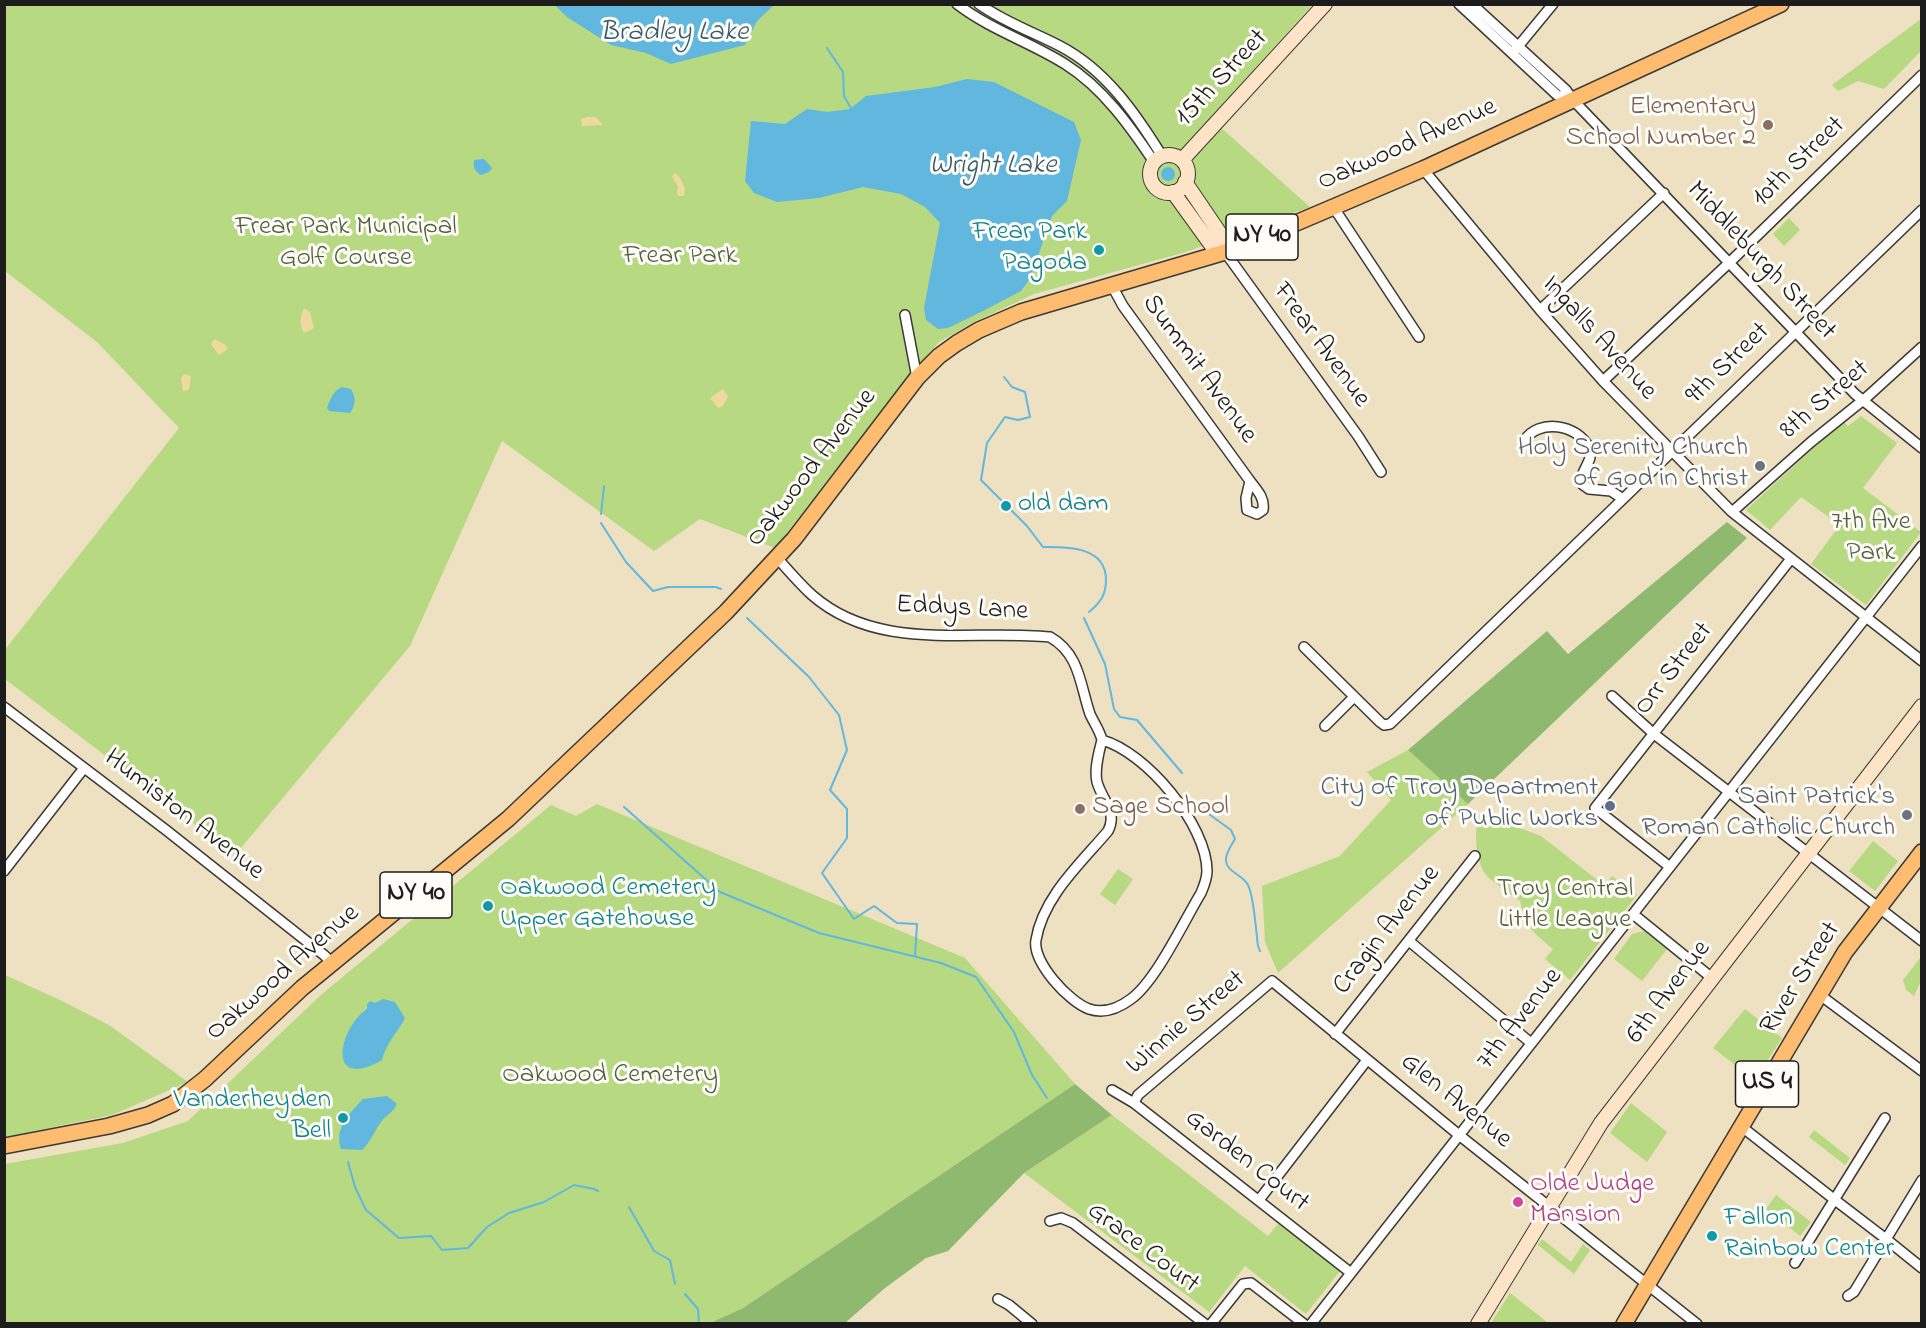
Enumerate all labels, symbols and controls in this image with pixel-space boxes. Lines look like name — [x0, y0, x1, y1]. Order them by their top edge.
water label: Bradley Lake — [600, 17, 748, 51]
street label: 15th Street — [1170, 24, 1276, 134]
street label: Oakwood Avenue — [1314, 92, 1502, 200]
place label: Elementary School Number 2 — [1566, 93, 1756, 156]
street label: 10th Street — [1747, 111, 1853, 215]
marker: Elementary School Number 2 — [1761, 118, 1775, 132]
water label: Wright Lake — [930, 150, 1056, 184]
street label: Middleburgh Street — [1678, 176, 1842, 348]
park label: Frear Park Municipal Golf Course — [235, 213, 457, 276]
road number: NY 40 — [1226, 214, 1298, 260]
place label: Frear Park Pagoda — [973, 218, 1087, 281]
park label: Frear Park — [623, 242, 737, 274]
marker: Frear Park Pagoda — [1092, 243, 1106, 257]
street label: Ingalls Avenue — [1534, 270, 1662, 408]
street label: Frear Avenue — [1264, 277, 1376, 415]
street label: Summit Avenue — [1133, 289, 1263, 451]
street label: 9th Street — [1680, 317, 1778, 413]
street label: 8th Street — [1775, 354, 1877, 448]
street label: Oakwood Avenue — [741, 383, 885, 555]
place label: Holy Serenity Church of God in Christ — [1518, 434, 1748, 497]
marker: Holy Serenity Church of God in Christ — [1753, 459, 1767, 473]
place label: old dam — [1018, 490, 1108, 522]
marker: old dam — [999, 499, 1013, 513]
park label: 7th Ave Park — [1831, 508, 1911, 571]
street label: Eddys Lane — [895, 590, 1029, 630]
street label: Orr Street — [1629, 617, 1721, 723]
street label: Humiston Avenue — [96, 743, 270, 889]
place label: City of Troy Department of Public Works — [1320, 774, 1598, 837]
place label: Saint Patrick's Roman Catholic Church — [1642, 783, 1895, 846]
place label: Sage School — [1092, 793, 1229, 825]
marker: City of Troy Department of Public Works — [1603, 799, 1617, 813]
marker: Sage School — [1073, 802, 1087, 816]
marker: Saint Patrick's Roman Catholic Church — [1900, 808, 1914, 822]
street label: Cragin Avenue — [1327, 860, 1449, 1002]
road number: NY 40 — [380, 872, 452, 918]
place label: Oakwood Cemetery Upper Gatehouse — [500, 874, 716, 937]
park label: Troy Central Little League — [1497, 875, 1633, 938]
street label: Oakwood Avenue — [201, 899, 367, 1049]
marker: Oakwood Cemetery Upper Gatehouse — [481, 899, 495, 913]
street label: River Street — [1755, 917, 1849, 1041]
street label: 6th Avenue — [1621, 935, 1719, 1051]
street label: 7th Avenue — [1471, 963, 1571, 1077]
street label: Winnie Street — [1121, 965, 1253, 1083]
street label: Glen Avenue — [1393, 1047, 1517, 1157]
park label: Oakwood Cemetery — [502, 1061, 718, 1093]
road number: US 4 — [1736, 1061, 1798, 1107]
place label: Vanderheyden Bell — [173, 1086, 331, 1149]
street label: Garden Court — [1177, 1103, 1315, 1221]
marker: Vanderheyden Bell — [336, 1111, 350, 1125]
place label: Olde Judge Mansion — [1530, 1170, 1654, 1233]
marker: Olde Judge Mansion — [1511, 1195, 1525, 1209]
street label: Grace Court — [1079, 1196, 1205, 1302]
place label: Fallon Rainbow Center — [1724, 1204, 1894, 1267]
marker: Fallon Rainbow Center — [1705, 1229, 1719, 1243]

